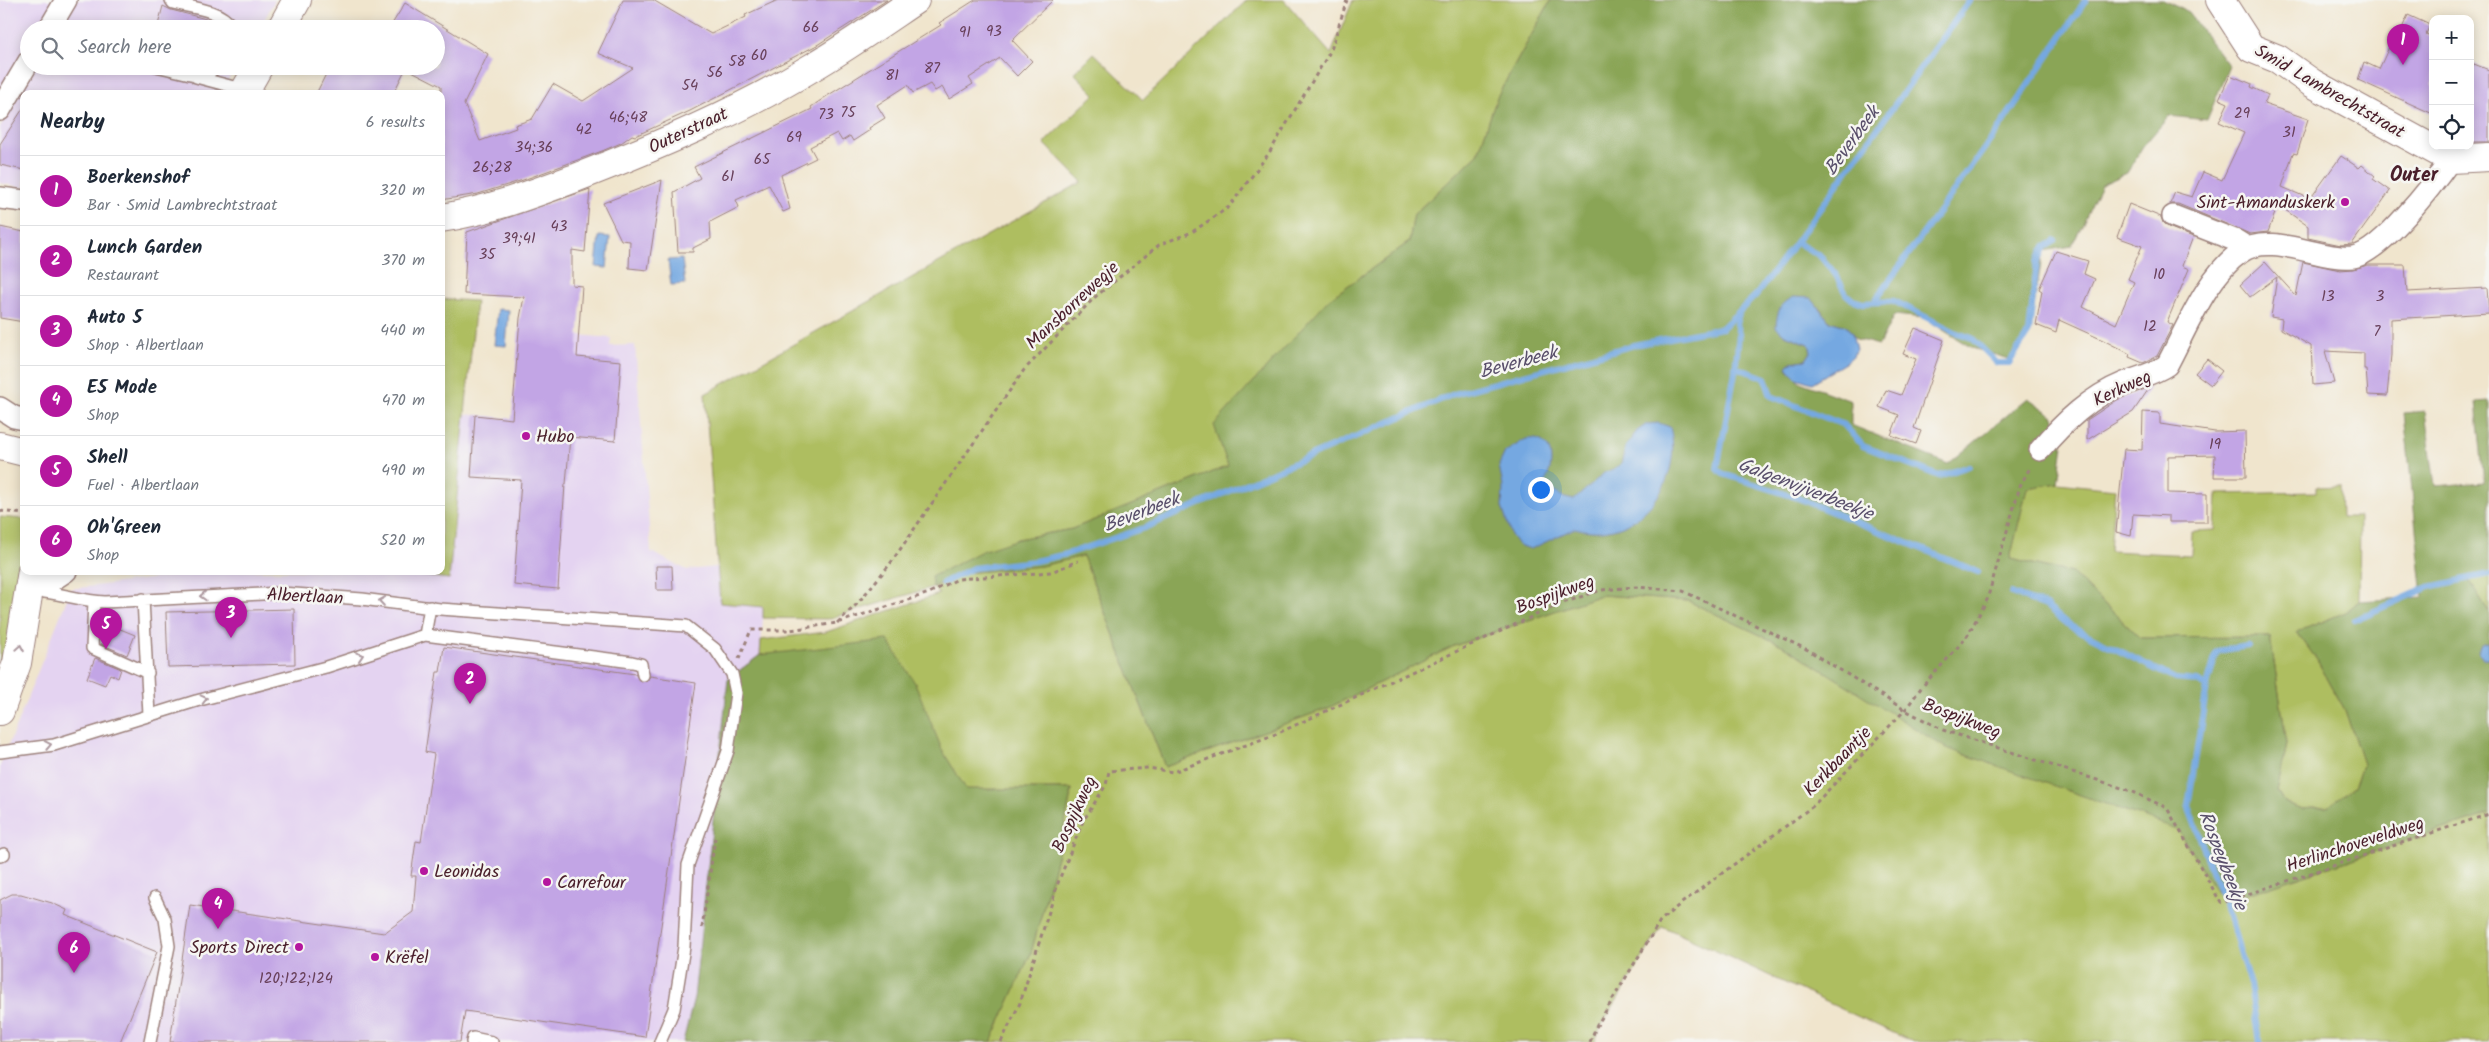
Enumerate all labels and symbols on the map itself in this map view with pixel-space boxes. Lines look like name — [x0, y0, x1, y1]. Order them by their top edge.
house number: 66 — [803, 16, 819, 40]
house number: 93 — [986, 20, 1002, 44]
house number: 91 — [959, 21, 971, 45]
pin: 1 — [2387, 24, 2419, 65]
street label: Smid Lambrechtstraat — [2249, 37, 2411, 148]
house number: 60 — [751, 44, 767, 68]
house number: 58 — [728, 50, 747, 74]
house number: 87 — [924, 57, 941, 81]
house number: 56 — [707, 61, 723, 85]
house number: 81 — [885, 64, 899, 88]
house number: 54 — [682, 74, 698, 98]
water label: Beverbeek — [1817, 98, 1890, 182]
street label: Outerstraat — [644, 100, 734, 162]
house number: 75 — [841, 101, 856, 125]
house number: 29 — [2234, 102, 2251, 126]
house number: 73 — [818, 103, 834, 127]
house number: 46;48 — [609, 106, 648, 130]
house number: 42 — [576, 118, 592, 142]
house number: 31 — [2282, 121, 2296, 145]
house number: 69 — [786, 126, 803, 150]
house number: 34;36 — [515, 136, 553, 160]
house number: 65 — [754, 148, 771, 172]
house number: 26;28 — [472, 156, 513, 180]
district label: Outer — [2390, 160, 2439, 192]
house number: 61 — [721, 165, 735, 189]
place label: Sint-Amanduskerk — [2197, 189, 2336, 218]
marker: Sint-Amanduskerk — [2339, 196, 2351, 208]
house number: 43 — [551, 215, 568, 239]
house number: 39;41 — [502, 227, 536, 251]
house number: 35 — [479, 243, 496, 267]
street label: Mansborrewegje — [1020, 255, 1126, 357]
house number: 10 — [2153, 263, 2166, 287]
house number: 13 — [2321, 285, 2335, 309]
house number: 3 — [2376, 285, 2385, 309]
house number: 12 — [2143, 315, 2157, 339]
house number: 7 — [2374, 320, 2382, 344]
water label: Beverbeek — [1476, 337, 1564, 388]
street label: Kerkweg — [2088, 363, 2157, 416]
place label: Hubo — [536, 423, 574, 452]
marker: Hubo — [520, 430, 532, 442]
house number: 19 — [2209, 433, 2222, 457]
water label: Galgenvijverbeekje — [1733, 450, 1879, 530]
your location — [1528, 477, 1554, 503]
water label: Beverbeek — [1099, 484, 1187, 541]
street label: Bospijkweg — [1512, 568, 1599, 623]
street label: Albertlaan — [266, 581, 344, 614]
one-way arrow — [198, 591, 206, 602]
one-way arrow — [378, 596, 386, 607]
pin: 3 — [215, 597, 247, 638]
pin: 5 — [90, 608, 122, 649]
one-way arrow — [14, 643, 24, 652]
one-way arrow — [356, 652, 364, 662]
pin: 2 — [454, 663, 486, 704]
street label: Bospijkweg — [1918, 691, 2005, 748]
one-way arrow — [199, 694, 208, 705]
street label: Kerkbaantje — [1797, 720, 1879, 804]
one-way arrow — [44, 741, 53, 751]
street label: Bospijkweg — [1045, 771, 1106, 858]
water label: Rospeybeekje — [2190, 807, 2256, 917]
street label: Herlinchoveveldweg — [2283, 809, 2428, 881]
place label: Leonidas — [434, 858, 499, 887]
marker: Leonidas — [418, 865, 430, 877]
place label: Carrefour — [557, 869, 627, 898]
marker: Carrefour — [541, 876, 553, 888]
pin: 4 — [202, 888, 234, 929]
pin: 6 — [58, 932, 90, 973]
place label: Sports Direct — [190, 934, 290, 963]
marker: Sports Direct — [293, 941, 305, 953]
place label: Krëfel — [385, 944, 429, 973]
marker: Krëfel — [369, 951, 381, 963]
house number: 120;122;124 — [259, 967, 333, 991]

